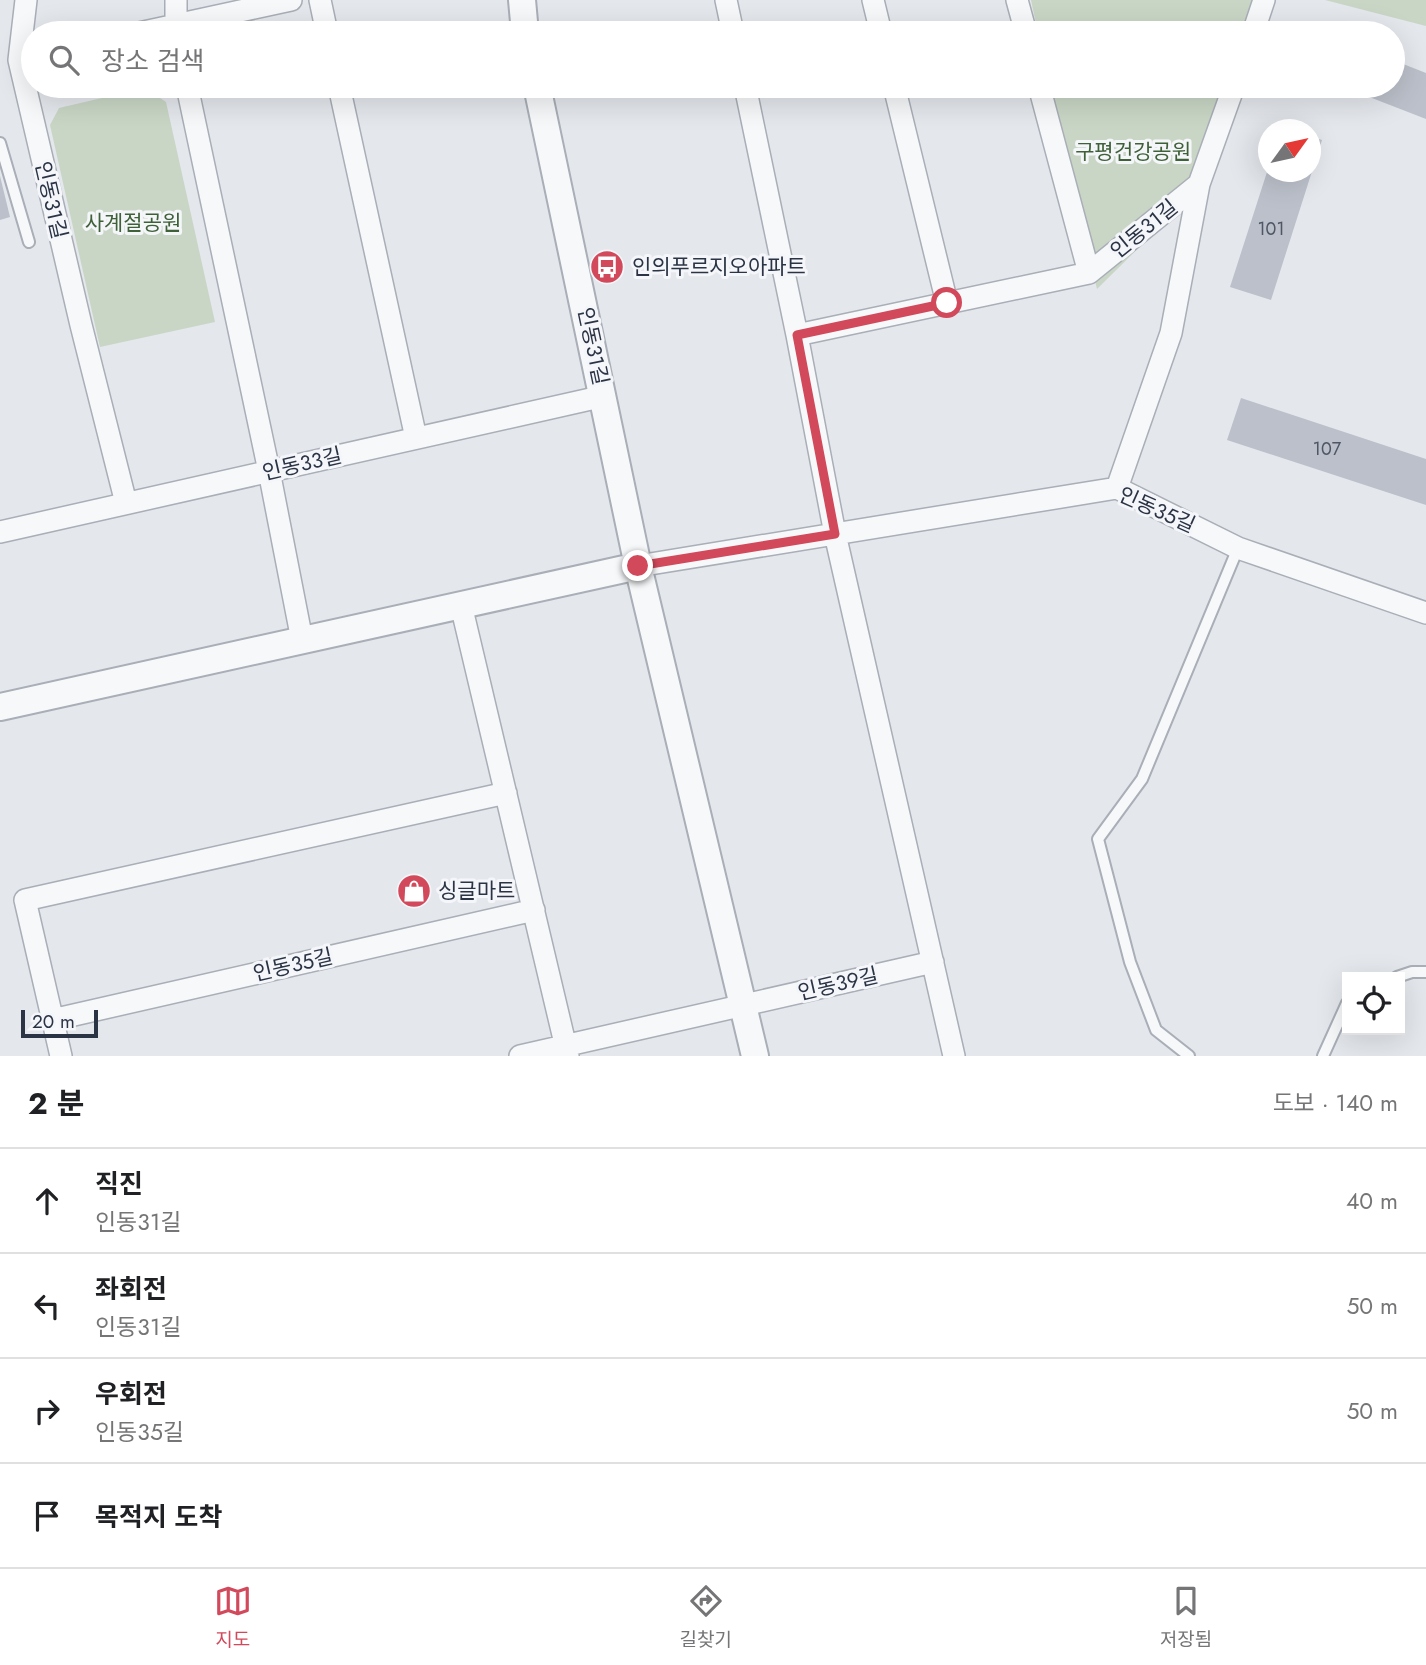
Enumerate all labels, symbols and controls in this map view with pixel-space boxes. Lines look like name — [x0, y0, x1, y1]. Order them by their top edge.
search box — [21, 21, 1405, 98]
icon: search — [45, 41, 83, 79]
text: 장소 검색 — [101, 42, 204, 80]
north arrow — [1258, 119, 1321, 182]
park label: 구평건강공원 — [1075, 137, 1191, 167]
street label: 인동31길 — [28, 158, 74, 242]
street label: 인동31길 — [1104, 193, 1184, 265]
park label: 사계절공원 — [85, 208, 181, 238]
house number: 101 — [1258, 216, 1285, 242]
bus stop icon: 인의푸르지오아파트 — [588, 248, 626, 286]
place label: 인의푸르지오아파트 — [632, 252, 806, 282]
route start — [931, 287, 962, 318]
street label: 인동31길 — [570, 304, 616, 388]
house number: 107 — [1313, 436, 1342, 462]
street label: 인동33길 — [259, 440, 345, 488]
street label: 인동35길 — [1114, 480, 1200, 540]
route end — [622, 550, 653, 581]
shop icon: 싱글마트 — [395, 872, 433, 910]
place label: 싱글마트 — [438, 876, 515, 906]
street label: 인동35길 — [250, 941, 336, 989]
street label: 인동39길 — [795, 960, 881, 1008]
map controls — [1342, 972, 1405, 1035]
button: locate — [1342, 972, 1405, 1035]
scale bar — [21, 1007, 98, 1039]
text: 20 m — [32, 1008, 75, 1035]
text: 2 분 — [28, 1082, 84, 1125]
text: 도보 · 140 m — [1273, 1086, 1398, 1120]
text: 직진 — [95, 1165, 143, 1203]
icon: ahead — [28, 1182, 66, 1220]
text: 40 m — [1346, 1184, 1398, 1218]
text: 인동31길 — [95, 1205, 181, 1239]
text: 좌회전 — [95, 1270, 167, 1308]
icon: left — [28, 1287, 66, 1325]
text: 50 m — [1346, 1289, 1398, 1323]
text: 인동31길 — [95, 1310, 181, 1344]
text: 우회전 — [95, 1375, 167, 1413]
icon: right — [28, 1392, 66, 1430]
text: 50 m — [1346, 1394, 1398, 1428]
text: 인동35길 — [95, 1415, 184, 1449]
icon: arrive — [28, 1497, 66, 1535]
text: 목적지 도착 — [95, 1498, 222, 1536]
tab: 지도 — [214, 1582, 252, 1653]
tab: 길찾기 — [680, 1582, 732, 1653]
tab: 저장됨 — [1160, 1582, 1212, 1653]

